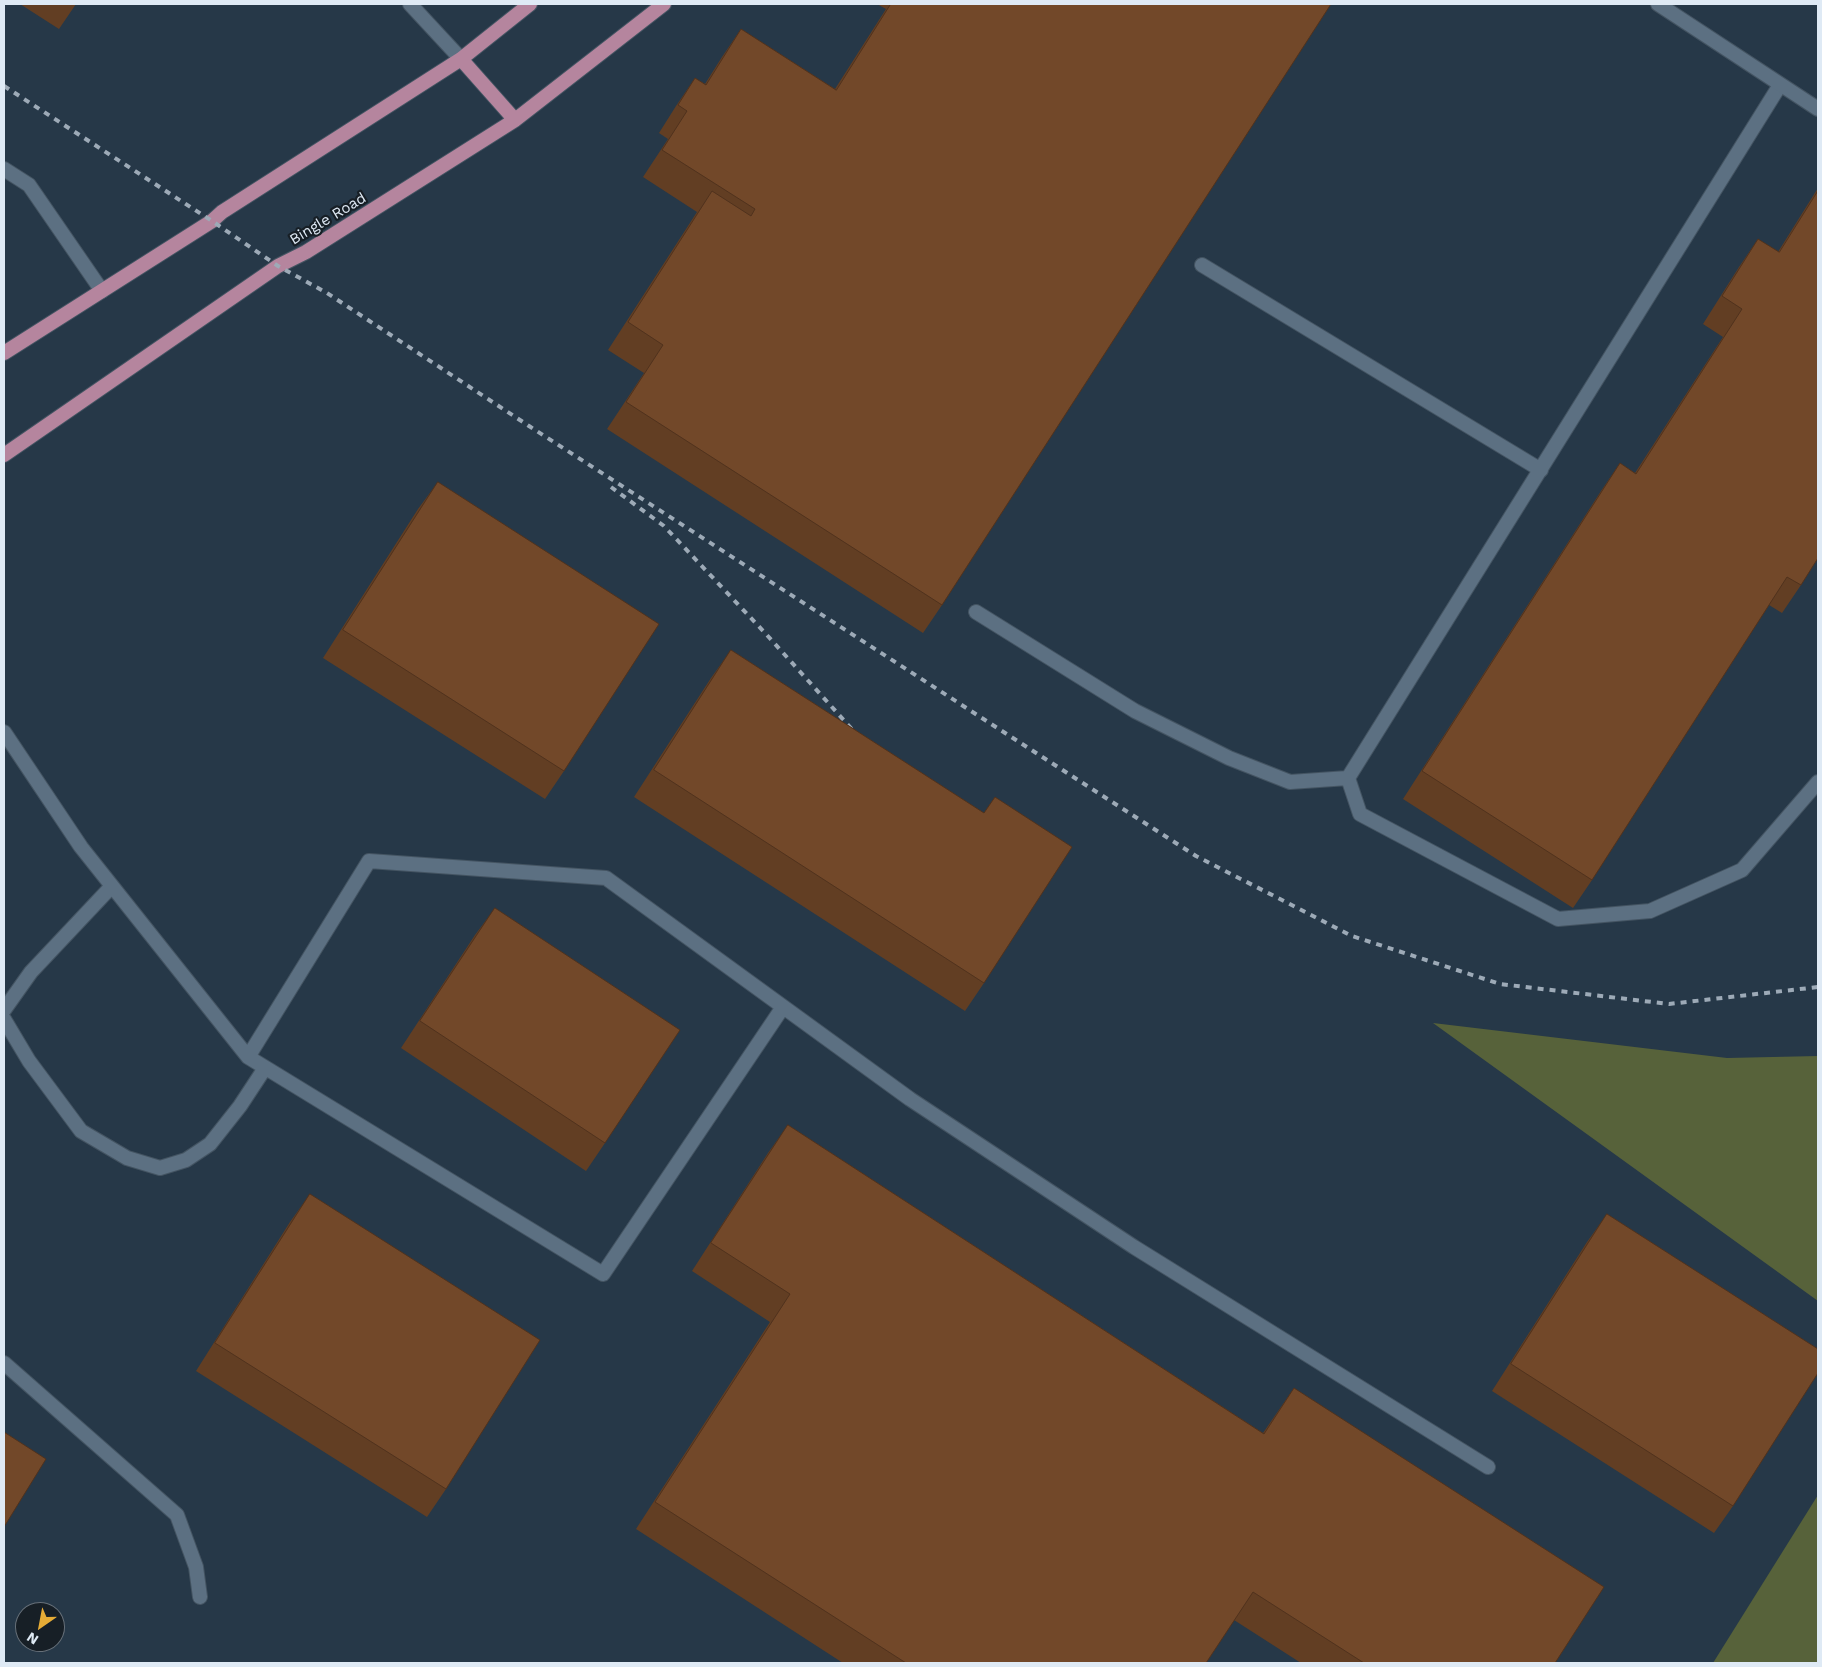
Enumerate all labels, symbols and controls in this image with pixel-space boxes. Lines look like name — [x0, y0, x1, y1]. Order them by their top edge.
street label: Bingle Road — [286, 189, 370, 249]
north arrow — [15, 1602, 65, 1652]
text: N — [24, 1629, 41, 1648]

